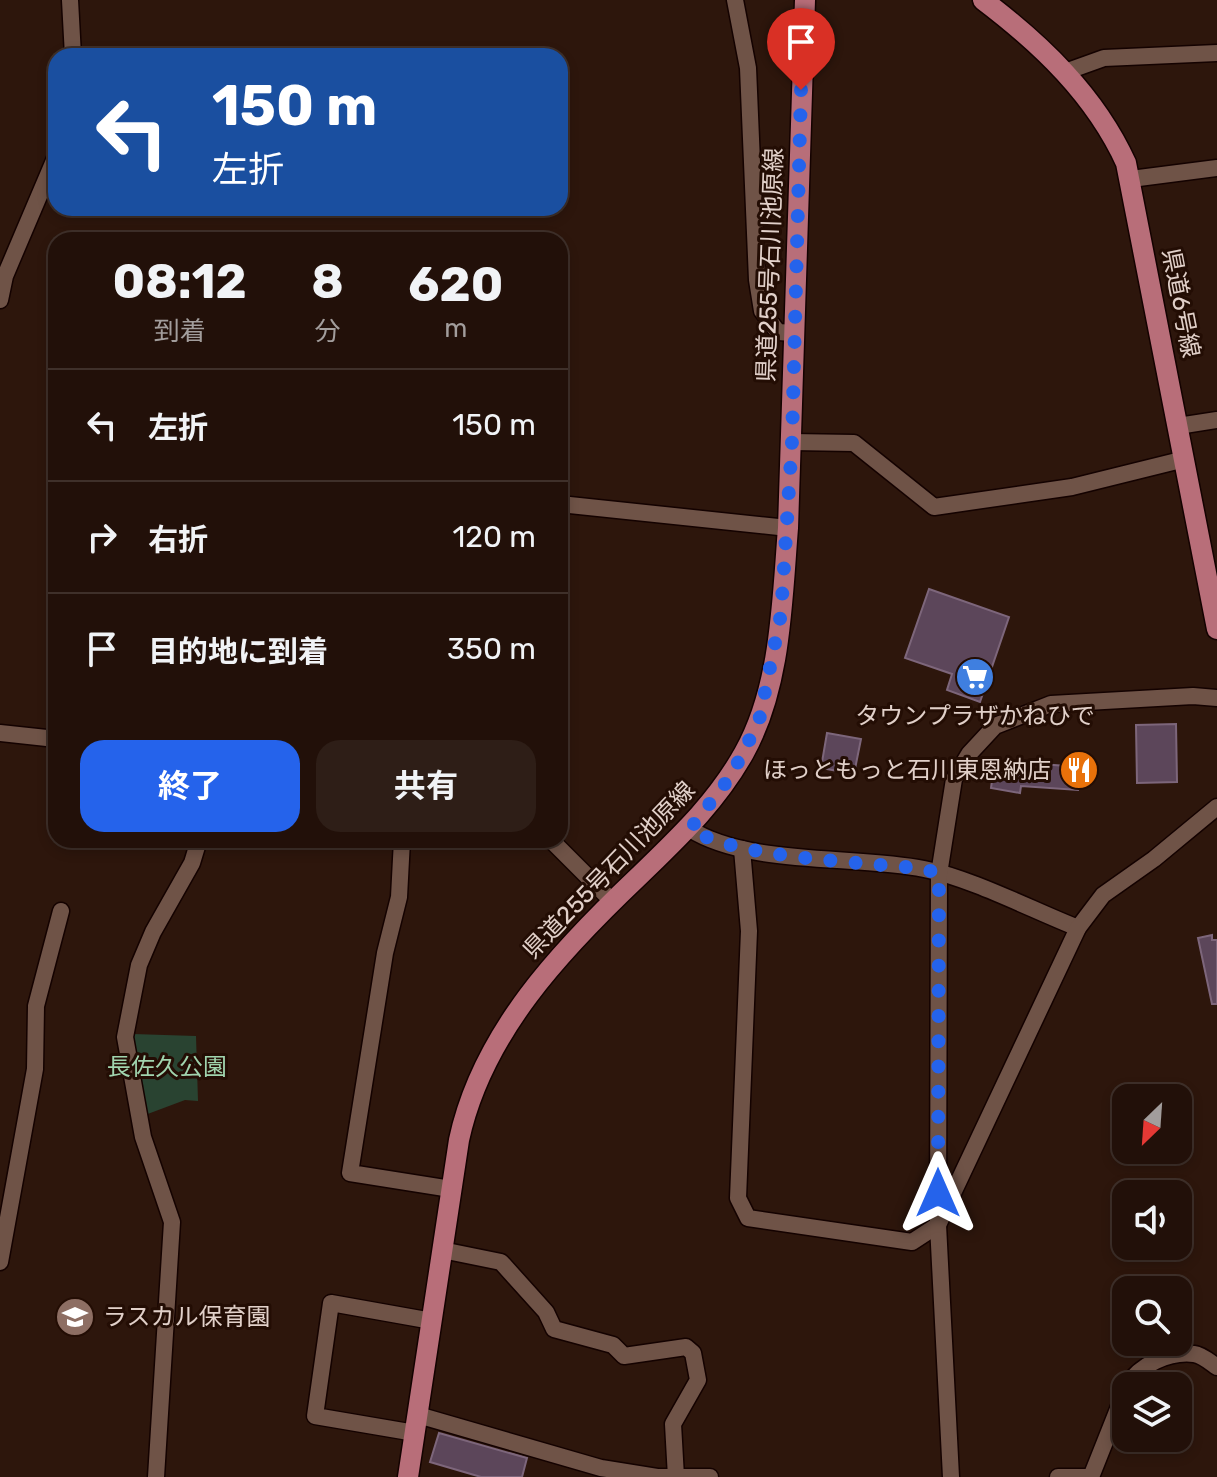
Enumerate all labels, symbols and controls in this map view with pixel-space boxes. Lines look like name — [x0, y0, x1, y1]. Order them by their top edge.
pin — [767, 8, 835, 90]
icon: arrive — [779, 20, 823, 64]
text: 150 m — [212, 73, 377, 139]
icon: left — [80, 80, 184, 184]
street label: 県道255号石川池原線 — [752, 147, 788, 383]
text: 左折 — [212, 148, 284, 191]
street label: 県道6号線 — [1157, 246, 1205, 360]
text: 08:12 — [113, 253, 247, 310]
text: 8 — [311, 253, 344, 310]
text: 620 — [408, 256, 503, 313]
text: m — [444, 313, 467, 344]
text: 到着 — [154, 316, 206, 347]
text: 分 — [315, 316, 341, 347]
icon: left — [80, 403, 124, 447]
text: 150 m — [452, 407, 536, 443]
text: 左折 — [148, 410, 208, 446]
icon: right — [80, 515, 124, 559]
text: 120 m — [452, 519, 536, 555]
text: 右折 — [148, 522, 208, 558]
icon: arrive — [80, 627, 124, 671]
text: 350 m — [447, 631, 536, 667]
text: 目的地に到着 — [148, 634, 328, 670]
supermarket icon: タウンプラザかねひで — [954, 656, 996, 698]
place label: タウンプラザかねひで — [855, 702, 1095, 730]
button: 終了 — [80, 740, 300, 832]
button: 共有 — [316, 740, 536, 832]
restaurant icon: ほっともっと石川東恩納店 — [1058, 749, 1100, 791]
place label: ほっともっと石川東恩納店 — [763, 756, 1051, 784]
street label: 県道255号石川池原線 — [517, 776, 701, 964]
park label: 長佐久公園 — [107, 1053, 227, 1081]
north arrow — [1112, 1084, 1192, 1164]
map controls — [1112, 1084, 1192, 1452]
position arrow — [896, 1151, 980, 1235]
button: sound — [1112, 1180, 1192, 1260]
button: search — [1112, 1276, 1192, 1356]
school or university icon: ラスカル保育園 — [54, 1296, 96, 1338]
place label: ラスカル保育園 — [103, 1303, 271, 1331]
button: layers — [1112, 1372, 1192, 1452]

